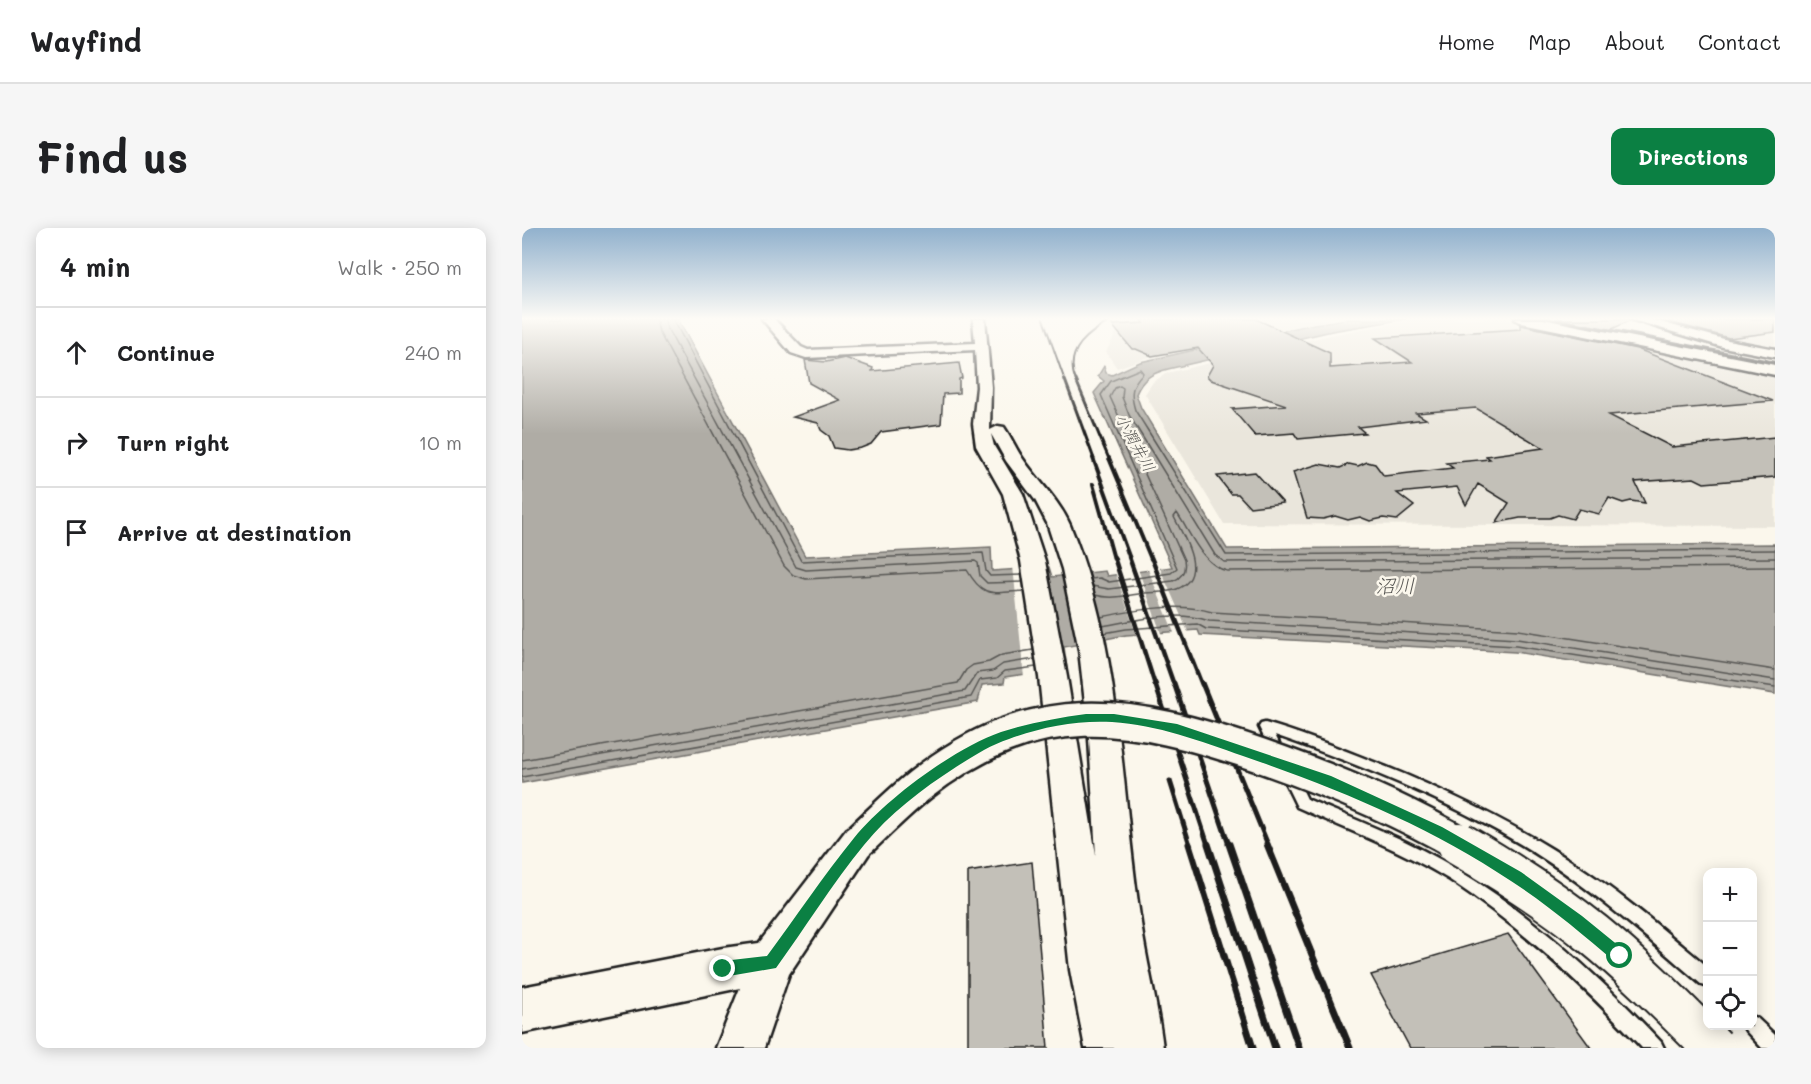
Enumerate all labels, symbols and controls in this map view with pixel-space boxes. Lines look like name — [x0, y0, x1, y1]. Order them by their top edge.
text: Wayfind — [30, 23, 141, 59]
text: Home — [1438, 28, 1495, 55]
text: Map — [1528, 28, 1571, 55]
text: About — [1604, 28, 1665, 55]
text: Contact — [1698, 28, 1781, 55]
button: Directions — [1611, 128, 1775, 185]
text: Find us — [36, 129, 188, 184]
text: 4 min — [60, 250, 130, 284]
text: Walk · 250 m — [337, 254, 462, 280]
icon: ahead — [60, 336, 93, 369]
text: Continue — [117, 338, 215, 367]
text: 240 m — [404, 339, 462, 365]
water label: 小潤井川 — [1111, 409, 1161, 475]
icon: right — [60, 426, 93, 459]
text: Turn right — [117, 428, 229, 457]
text: 10 m — [418, 429, 462, 455]
icon: arrive — [60, 516, 93, 549]
text: Arrive at destination — [117, 518, 352, 547]
water label: 沼川 — [1375, 572, 1415, 598]
map controls — [1703, 868, 1757, 1030]
button: + — [1703, 868, 1757, 922]
button: − — [1703, 922, 1757, 976]
route start — [1606, 942, 1632, 968]
route end — [709, 955, 735, 981]
button: locate — [1703, 976, 1757, 1030]

